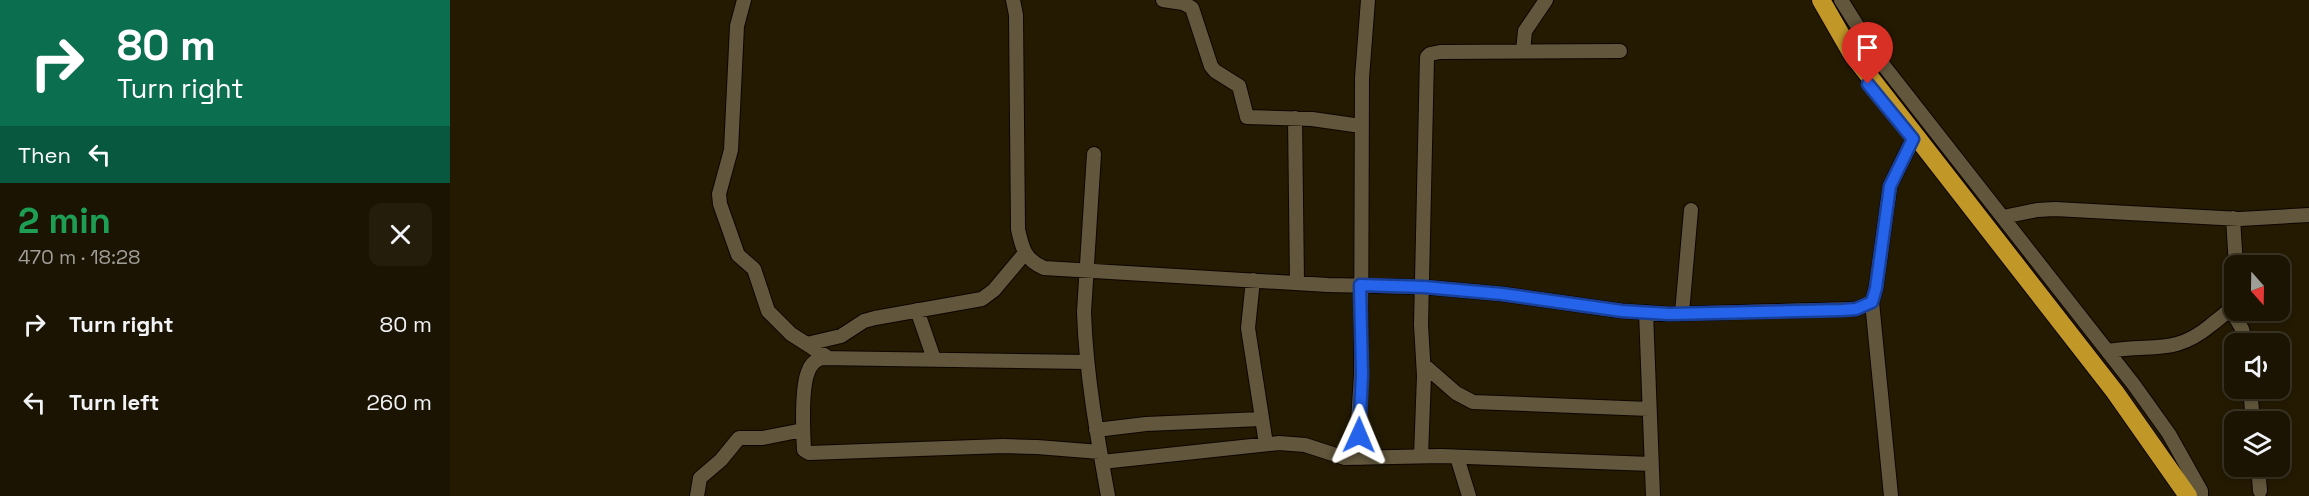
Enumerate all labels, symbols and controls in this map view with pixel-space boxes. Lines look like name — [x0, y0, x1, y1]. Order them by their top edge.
text: 80 m — [117, 19, 216, 72]
pin — [1842, 22, 1893, 84]
icon: right — [18, 24, 96, 102]
icon: arrive — [1851, 31, 1884, 64]
text: Turn right — [117, 71, 244, 106]
icon: left — [83, 138, 116, 171]
text: Then — [18, 141, 71, 169]
text: 2 min — [18, 198, 111, 244]
button: close — [369, 203, 432, 266]
text: 470 m · 18:28 — [18, 244, 141, 270]
north arrow — [2224, 255, 2290, 321]
map controls — [2224, 255, 2290, 477]
icon: right — [18, 308, 51, 341]
text: Turn right — [69, 310, 174, 338]
text: 80 m — [380, 310, 432, 338]
button: sound — [2224, 333, 2290, 399]
icon: left — [18, 386, 51, 419]
text: Turn left — [69, 388, 159, 416]
text: 260 m — [367, 388, 432, 416]
position arrow — [1327, 403, 1391, 467]
button: layers — [2224, 411, 2290, 477]

